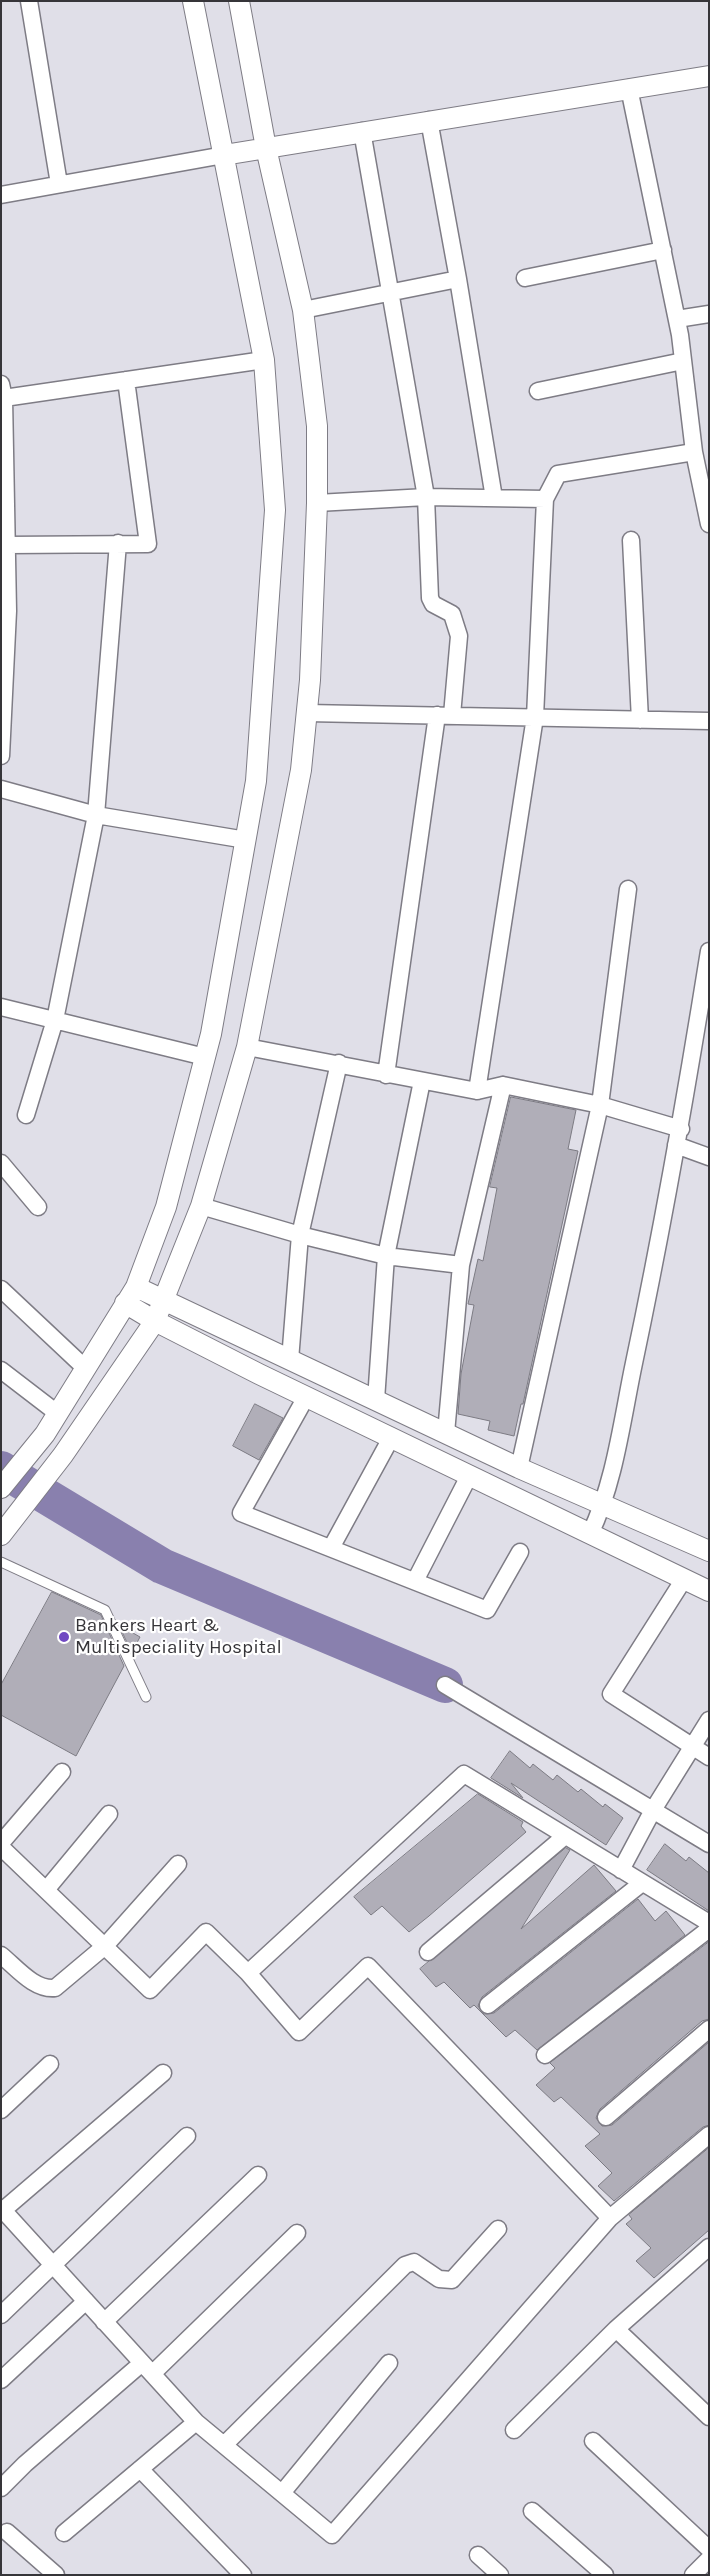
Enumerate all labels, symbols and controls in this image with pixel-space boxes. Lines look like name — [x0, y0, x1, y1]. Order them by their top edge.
place label: Bankers Heart & Multispeciality Hospital — [75, 1615, 282, 1659]
marker: Bankers Heart & Multispeciality Hospital — [57, 1630, 71, 1644]

